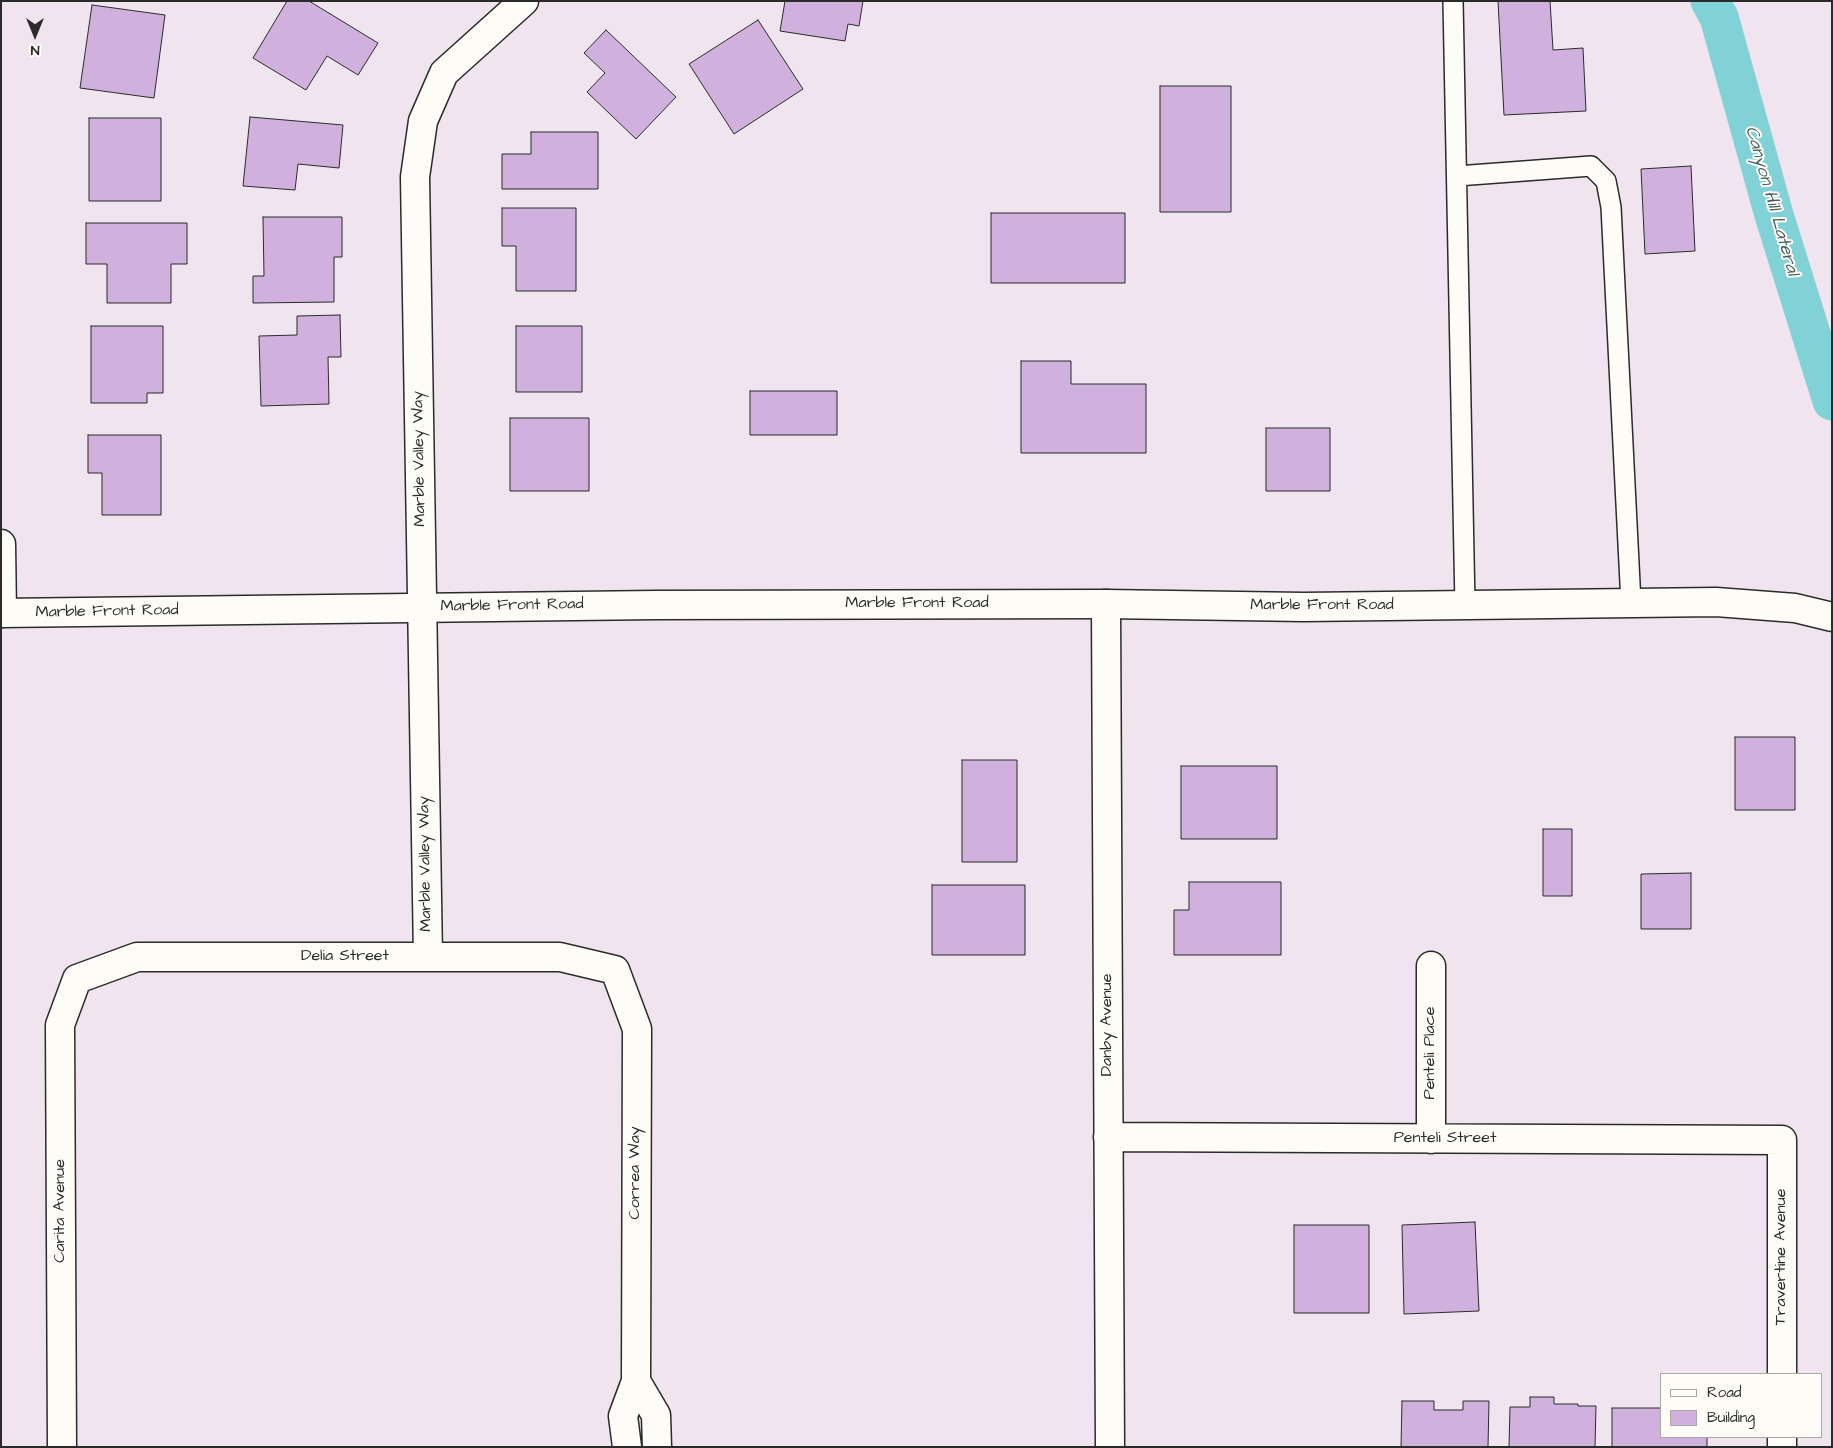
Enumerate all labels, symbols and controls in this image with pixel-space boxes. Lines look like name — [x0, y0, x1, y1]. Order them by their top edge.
north arrow — [10, 10, 60, 60]
text: N — [31, 40, 39, 60]
water label: Canyon Hill Lateral — [1739, 124, 1803, 278]
street label: Marble Valley Way — [409, 391, 431, 527]
street label: Marble Front Road — [845, 594, 989, 614]
street label: Marble Front Road — [440, 595, 584, 617]
street label: Marble Front Road — [1250, 596, 1394, 616]
street label: Marble Front Road — [35, 601, 179, 623]
street label: Marble Valley Way — [415, 796, 437, 932]
street label: Delia Street — [301, 947, 389, 967]
street label: Danby Avenue — [1098, 974, 1118, 1076]
street label: Penteli Place — [1421, 1007, 1441, 1099]
street label: Correa Way — [626, 1126, 646, 1220]
street label: Penteli Street — [1394, 1129, 1496, 1149]
street label: Carita Avenue — [51, 1159, 71, 1263]
street label: Travertine Avenue — [1772, 1189, 1792, 1325]
legend — [1660, 1373, 1823, 1438]
text: Road — [1707, 1382, 1741, 1403]
text: Building — [1707, 1407, 1755, 1428]

